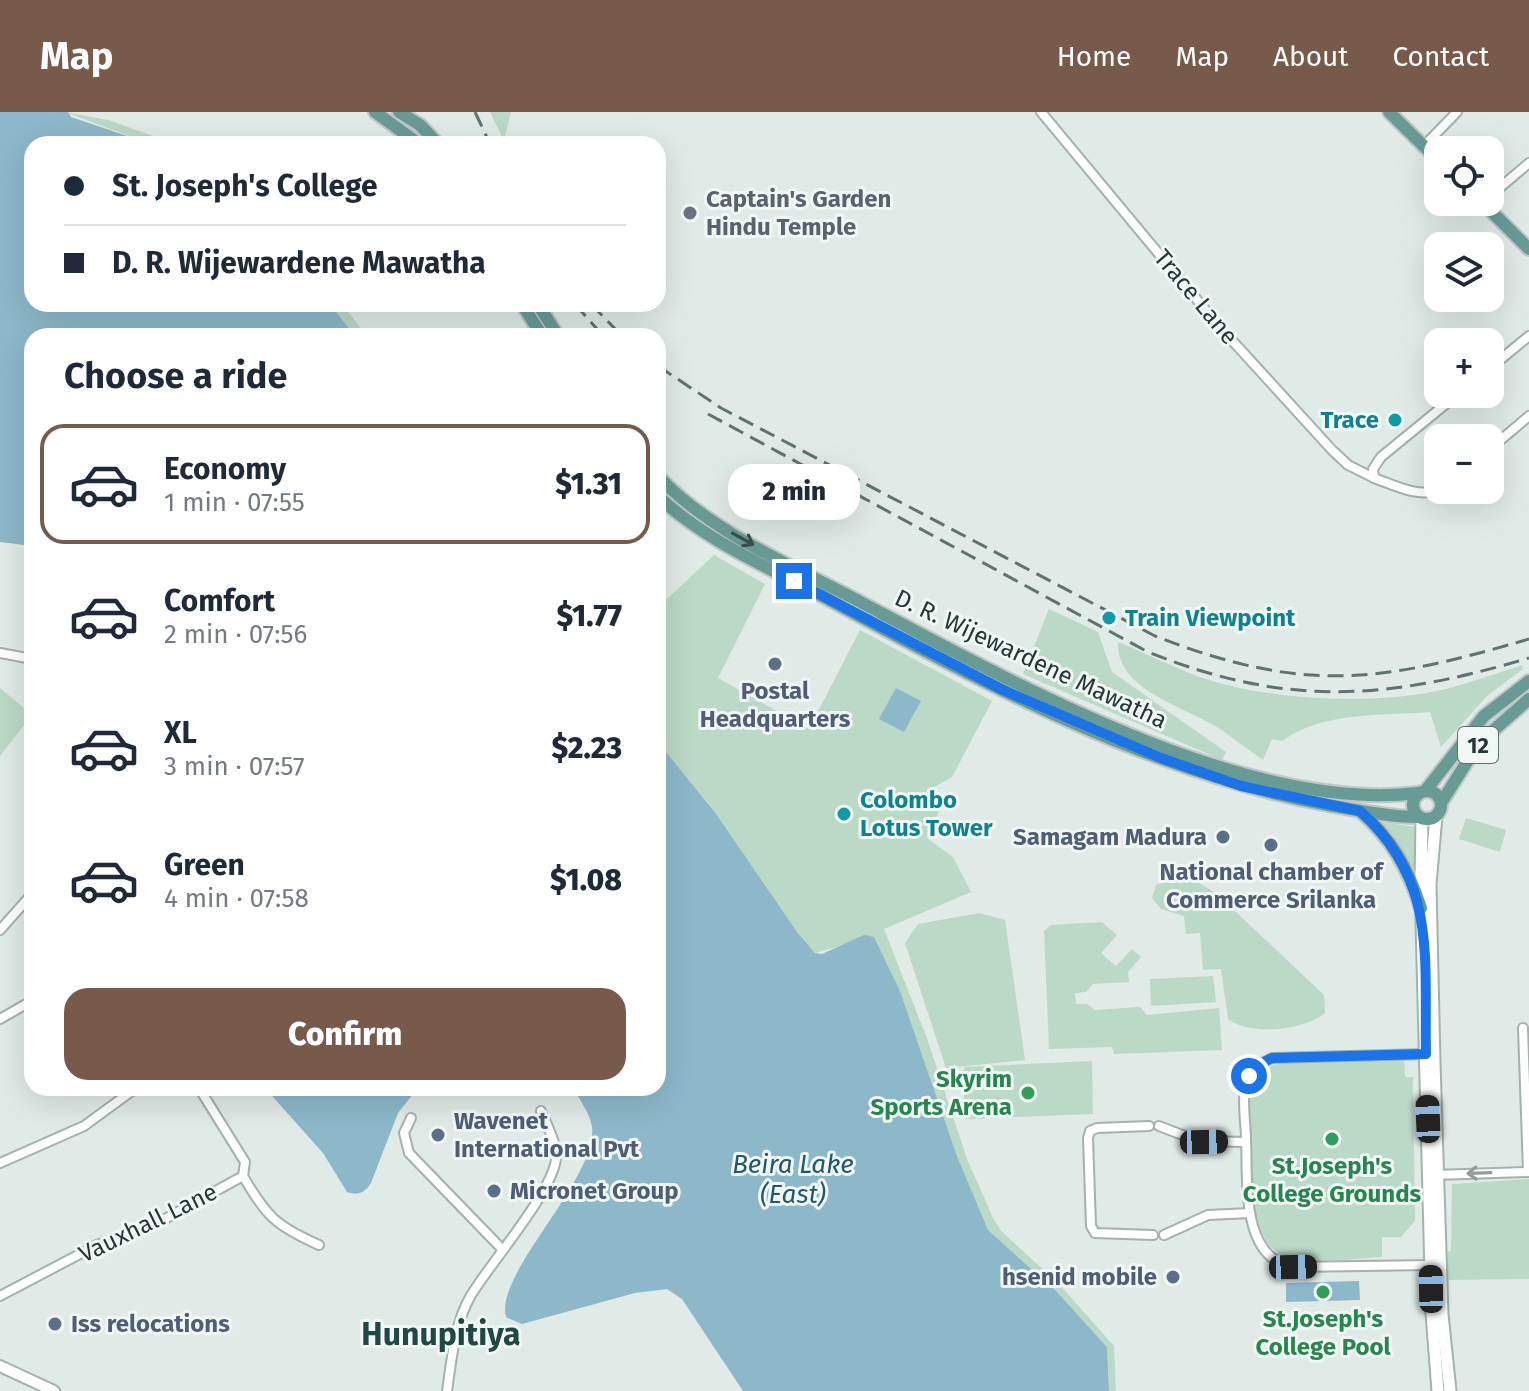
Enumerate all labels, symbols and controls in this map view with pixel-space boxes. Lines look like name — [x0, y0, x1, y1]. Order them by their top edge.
text: Map — [40, 33, 113, 79]
text: Home — [1057, 40, 1131, 73]
text: Map — [1175, 40, 1229, 73]
text: About — [1273, 40, 1348, 73]
text: Contact — [1392, 40, 1489, 73]
map controls — [1424, 136, 1504, 504]
button: locate — [1424, 136, 1504, 216]
text: St. Joseph's College — [112, 168, 378, 204]
place label: Captain's Garden Hindu Temple — [706, 185, 891, 241]
marker: Captain's Garden Hindu Temple — [681, 204, 699, 222]
button: layers — [1424, 232, 1504, 312]
street label: Trace Lane — [1148, 244, 1244, 350]
text: D. R. Wijewardene Mawatha — [112, 245, 486, 281]
button: + — [1424, 328, 1504, 408]
text: Choose a ride — [64, 354, 287, 398]
place label: Trace — [1321, 406, 1379, 434]
marker: Trace — [1386, 411, 1404, 429]
button: − — [1424, 424, 1504, 504]
icon: car — [68, 448, 140, 520]
text: Economy — [164, 451, 286, 487]
callout: 2 min — [728, 465, 860, 521]
text: $1.31 — [555, 466, 622, 502]
text: 2 min — [762, 476, 826, 507]
text: 1 min · 07:55 — [164, 487, 305, 518]
one-way arrow — [731, 531, 754, 547]
route end — [776, 563, 812, 599]
icon: car — [68, 580, 140, 652]
text: Comfort — [164, 583, 275, 619]
street label: D. R. Wijewardene Mawatha — [891, 584, 1171, 734]
text: $1.77 — [557, 598, 622, 634]
place label: Train Viewpoint — [1125, 604, 1296, 632]
marker: Train Viewpoint — [1100, 609, 1118, 627]
text: 2 min · 07:56 — [164, 619, 307, 650]
marker: Postal Headquarters — [766, 655, 784, 673]
place label: Postal Headquarters — [700, 677, 851, 733]
icon: car — [68, 712, 140, 784]
text: XL — [164, 715, 197, 751]
road number: 12 — [1458, 727, 1498, 763]
text: $2.23 — [551, 730, 622, 766]
text: 3 min · 07:57 — [164, 751, 305, 782]
place label: Colombo Lotus Tower — [860, 786, 993, 842]
marker: Colombo Lotus Tower — [835, 805, 853, 823]
place label: Samagam Madura — [1013, 823, 1207, 851]
marker: Samagam Madura — [1214, 828, 1232, 846]
marker: National chamber of Commerce Srilanka — [1262, 836, 1280, 854]
icon: car — [68, 844, 140, 916]
text: Green — [164, 847, 245, 883]
place label: National chamber of Commerce Srilanka — [1160, 858, 1385, 914]
text: $1.08 — [550, 862, 622, 898]
text: 4 min · 07:58 — [164, 883, 309, 914]
button: Confirm — [64, 988, 626, 1080]
route start — [1231, 1058, 1267, 1094]
place label: Skyrim Sports Arena — [870, 1065, 1012, 1121]
marker: Skyrim Sports Arena — [1019, 1084, 1037, 1102]
car — [1415, 1095, 1441, 1143]
place label: Wavenet International Pvt — [454, 1107, 640, 1163]
marker: Wavenet International Pvt — [429, 1126, 447, 1144]
car — [1180, 1130, 1228, 1154]
marker: St.Joseph's College Grounds — [1323, 1130, 1341, 1148]
water label: Beira Lake (East) — [732, 1149, 854, 1210]
place label: St.Joseph's College Grounds — [1243, 1152, 1422, 1208]
one-way arrow — [1466, 1166, 1493, 1181]
street label: Vauxhall Lane — [74, 1177, 222, 1269]
place label: Micronet Group — [510, 1177, 679, 1205]
marker: Micronet Group — [485, 1182, 503, 1200]
car — [1269, 1255, 1317, 1279]
place label: hsenid mobile — [1002, 1263, 1157, 1291]
car — [1419, 1265, 1443, 1313]
marker: hsenid mobile — [1164, 1268, 1182, 1286]
marker: St.Joseph's College Pool — [1314, 1283, 1332, 1301]
place label: St.Joseph's College Pool — [1255, 1305, 1391, 1361]
place label: Iss relocations — [71, 1310, 230, 1338]
marker: Iss relocations — [46, 1315, 64, 1333]
district label: Hunupitiya — [361, 1315, 521, 1353]

